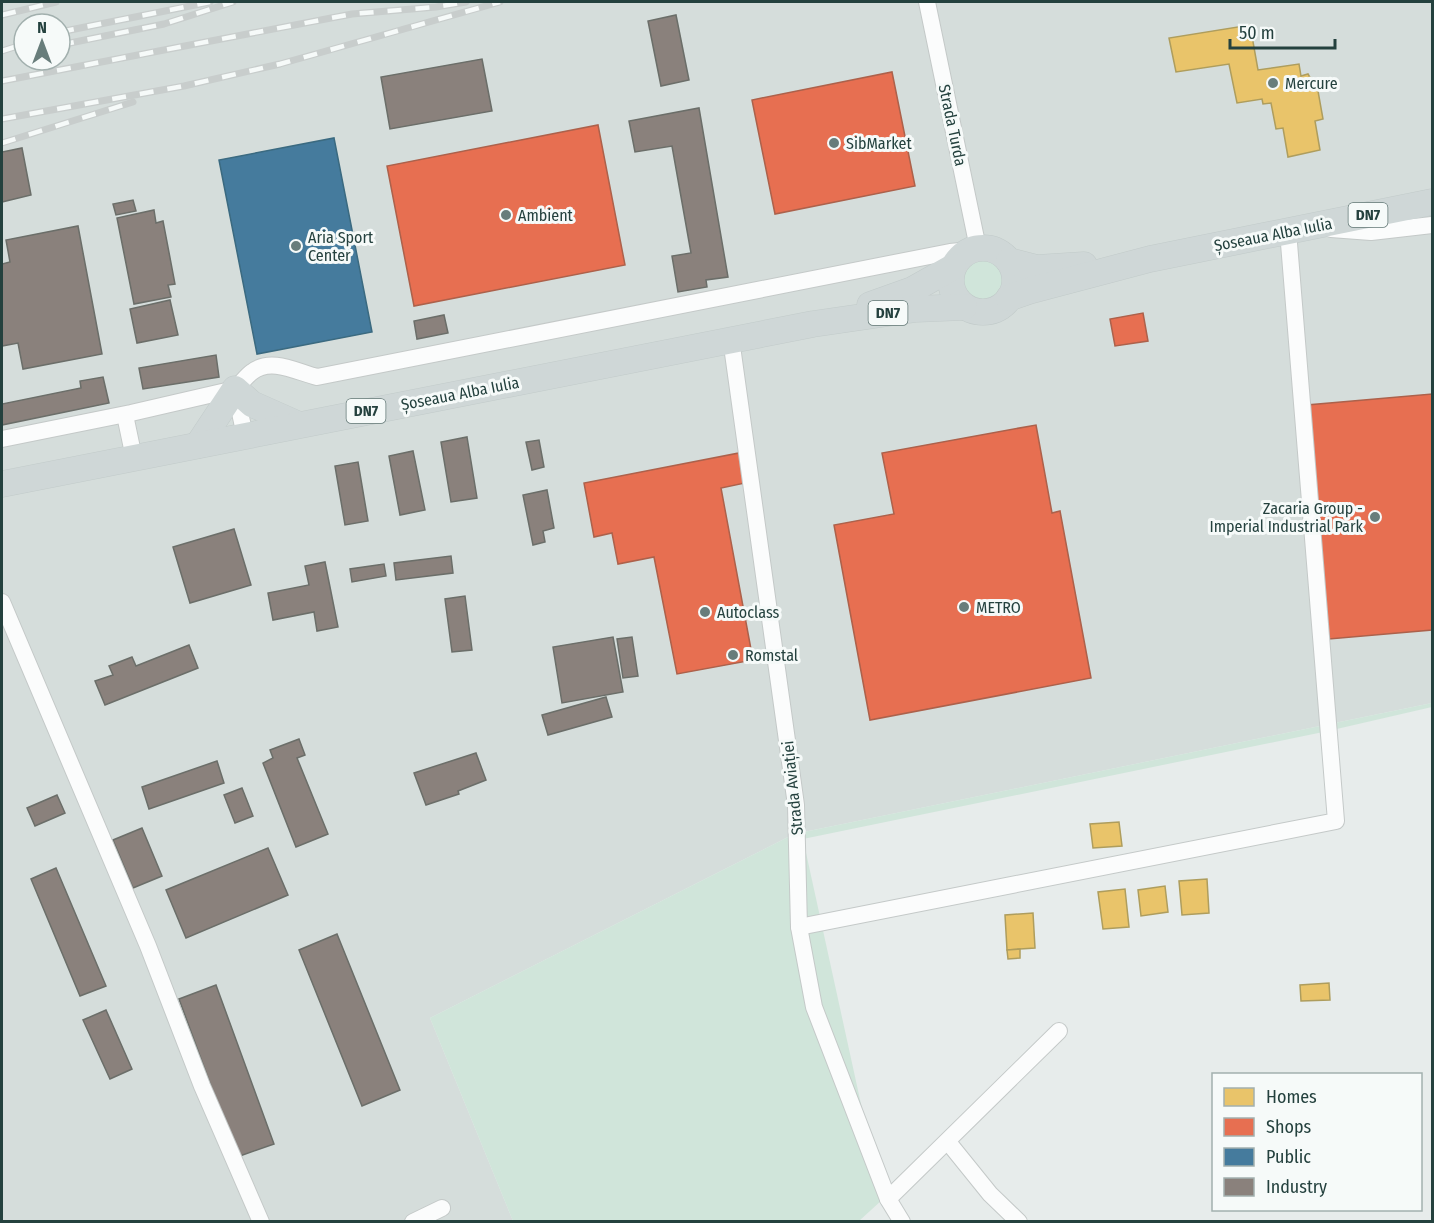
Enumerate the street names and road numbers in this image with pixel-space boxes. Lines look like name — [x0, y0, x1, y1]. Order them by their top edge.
street label: Strada Turda — [935, 83, 970, 168]
road number: DN7 — [1348, 203, 1388, 227]
street label: Șoseaua Alba Iulia — [1212, 214, 1334, 256]
road number: DN7 — [868, 301, 908, 325]
street label: Șoseaua Alba Iulia — [399, 373, 521, 415]
road number: DN7 — [346, 399, 386, 423]
street label: Strada Aviației — [778, 740, 808, 836]

